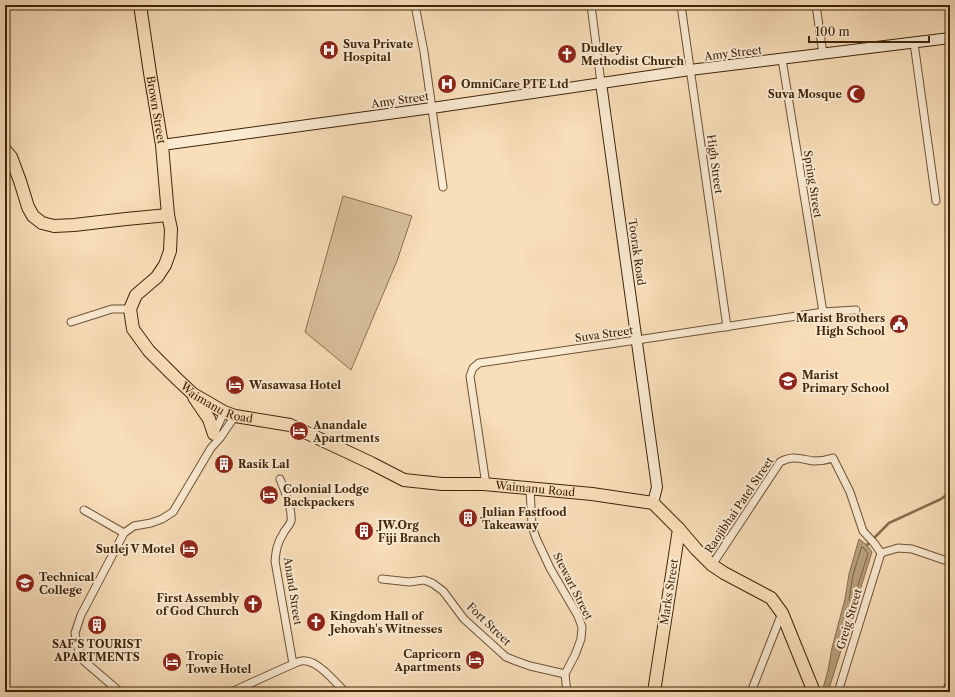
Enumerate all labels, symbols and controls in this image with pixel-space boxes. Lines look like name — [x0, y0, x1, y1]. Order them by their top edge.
scale bar — [809, 18, 929, 44]
text: 100 m — [815, 24, 850, 39]
place label: Suva Private Hospital — [343, 37, 414, 64]
hospital icon: Suva Private Hospital — [318, 39, 340, 61]
place label: Dudley Methodist Church — [581, 41, 684, 68]
church icon: Dudley Methodist Church — [556, 43, 578, 65]
street label: Amy Street — [702, 43, 763, 64]
hospital icon: OmniCare PTE Ltd — [436, 73, 458, 95]
street label: Brown Street — [144, 75, 169, 145]
place label: OmniCare PTE Ltd — [461, 77, 569, 91]
mosque icon: Suva Mosque — [845, 83, 867, 105]
place label: Suva Mosque — [768, 87, 842, 101]
street label: Amy Street — [369, 89, 430, 111]
street label: High Street — [704, 134, 726, 195]
street label: Spring Street — [801, 149, 825, 219]
street label: Toorak Road — [625, 218, 649, 287]
place label: Marist Brothers High School — [796, 311, 885, 338]
public building icon: Marist Brothers High School — [888, 313, 910, 335]
street label: Suva Street — [574, 323, 634, 345]
place label: Marist Primary School — [802, 368, 889, 395]
school or university icon: Marist Primary School — [777, 370, 799, 392]
hotel icon: Wasawasa Hotel — [224, 374, 246, 396]
street label: Waimanu Road — [177, 378, 254, 426]
place label: Wasawasa Hotel — [248, 378, 341, 392]
place label: Anandale Apartments — [312, 418, 380, 445]
hotel icon: Anandale Apartments — [288, 420, 310, 442]
building icon: Rasik Lal — [213, 453, 235, 475]
street label: Raojibhai Patel Street — [702, 454, 776, 556]
place label: Rasik Lal — [238, 457, 290, 471]
street label: Waimanu Road — [494, 478, 576, 499]
place label: Colonial Lodge Backpackers — [283, 482, 369, 509]
hotel icon: Colonial Lodge Backpackers — [258, 484, 280, 506]
place label: Julian Fastfood Takeaway — [480, 505, 567, 532]
building icon: Julian Fastfood Takeaway — [457, 507, 479, 529]
place label: JW.Org Fiji Branch — [376, 518, 441, 545]
building icon: JW.Org Fiji Branch — [353, 520, 375, 542]
hotel icon: Sutlej V Motel — [178, 538, 200, 560]
place label: Sutlej V Motel — [96, 542, 175, 556]
street label: Stewart Street — [550, 550, 596, 622]
street label: Anand Street — [281, 555, 305, 626]
street label: Marks Street — [657, 558, 681, 626]
place label: Technical College — [39, 570, 95, 597]
school or university icon: Technical College — [14, 572, 36, 594]
street label: Greig Street — [833, 587, 865, 651]
place label: First Assembly of God Church — [156, 591, 239, 618]
church icon: First Assembly of God Church — [242, 593, 264, 615]
street label: Fort Street — [464, 599, 514, 649]
place label: Kingdom Hall of Jehovah's Witnesses — [328, 609, 443, 636]
church icon: Kingdom Hall of Jehovah's Witnesses — [305, 611, 327, 633]
building icon: SAF'S TOURIST APARTMENTS — [86, 614, 108, 636]
place label: SAF'S TOURIST APARTMENTS — [52, 637, 143, 664]
place label: Capricorn Apartments — [393, 647, 461, 674]
place label: Tropic Towe Hotel — [186, 649, 252, 676]
hotel icon: Capricorn Apartments — [464, 649, 486, 671]
hotel icon: Tropic Towe Hotel — [161, 651, 183, 673]

